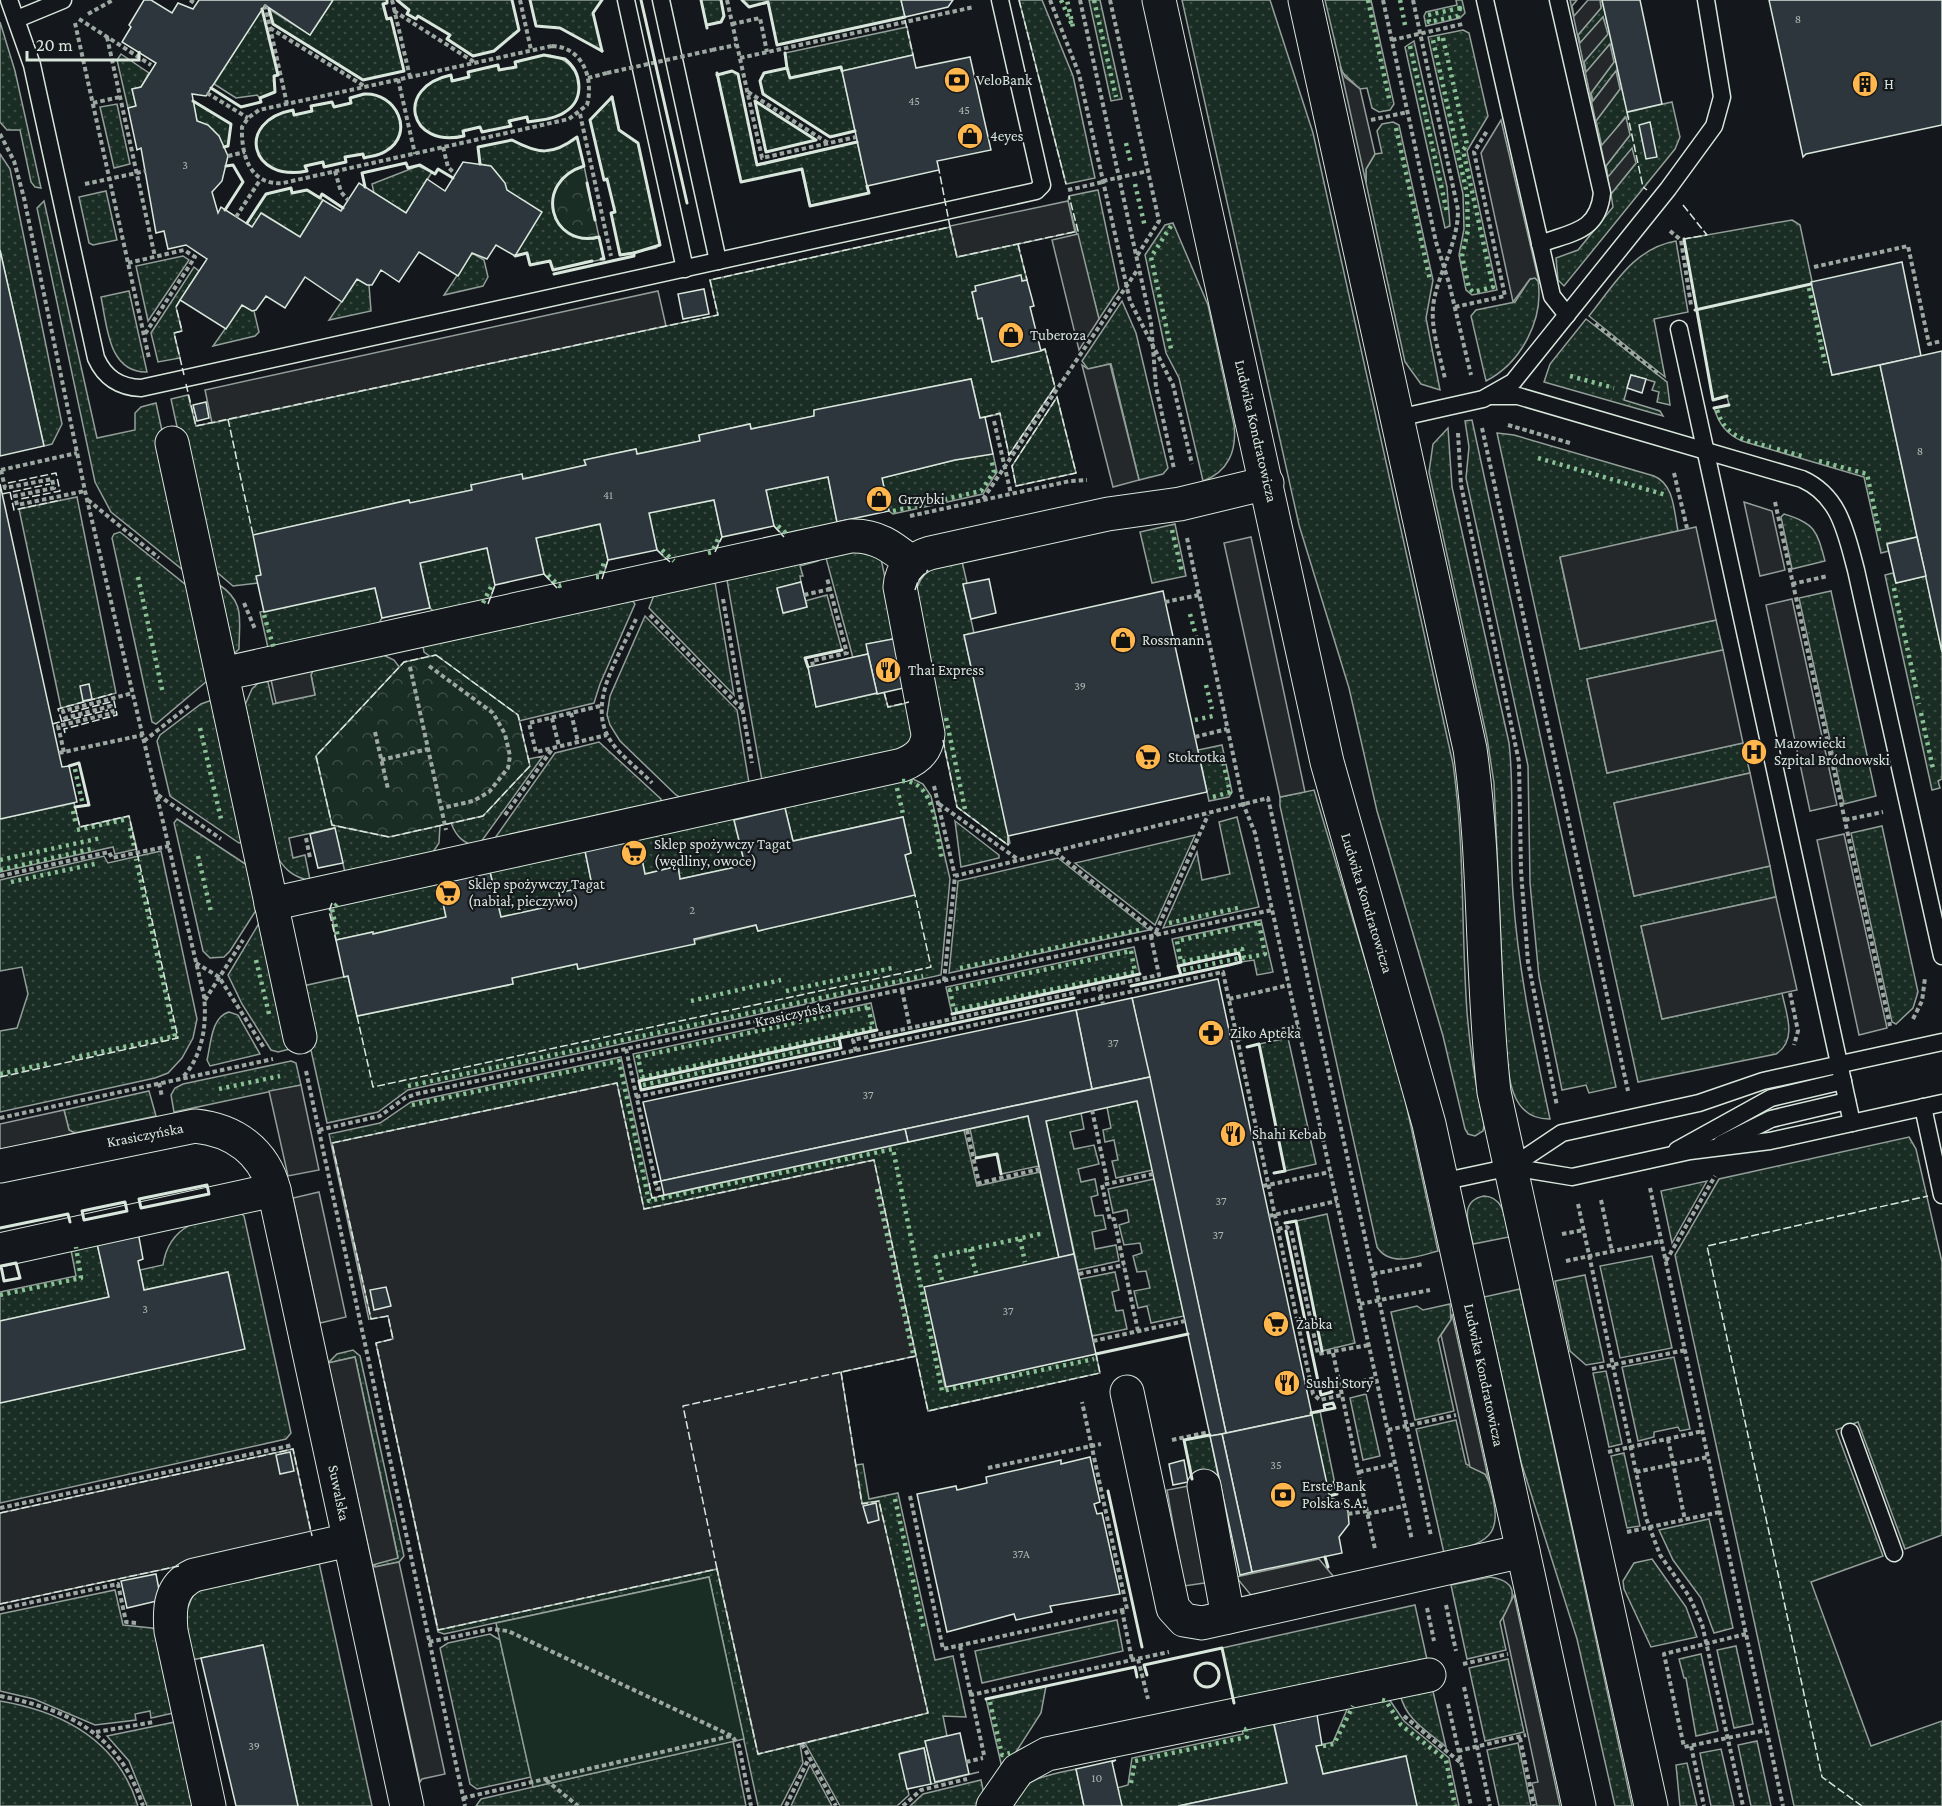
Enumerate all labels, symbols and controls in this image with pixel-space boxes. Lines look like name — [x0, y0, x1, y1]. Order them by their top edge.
house number: 8 — [1795, 12, 1801, 26]
scale bar — [27, 24, 140, 62]
text: 20 m — [36, 35, 73, 55]
bank icon: VeloBank — [942, 65, 972, 95]
building icon: H — [1850, 69, 1880, 99]
place label: VeloBank — [976, 72, 1033, 88]
place label: H — [1884, 76, 1894, 92]
house number: 45 — [908, 94, 920, 108]
house number: 45 — [958, 103, 970, 117]
shop icon: 4eyes — [955, 121, 985, 151]
place label: 4eyes — [990, 128, 1024, 145]
house number: 3 — [182, 158, 188, 172]
shop icon: Tuberoza — [996, 320, 1026, 350]
place label: Tuberoza — [1030, 327, 1086, 343]
street label: Ludwika Kondratowicza — [1232, 358, 1280, 504]
house number: 8 — [1917, 444, 1923, 458]
shop icon: Grzybki — [864, 484, 894, 514]
house number: 41 — [603, 488, 613, 502]
place label: Grzybki — [898, 491, 945, 508]
shop icon: Rossmann — [1108, 625, 1138, 655]
place label: Rossmann — [1142, 632, 1204, 648]
restaurant icon: Thai Express — [873, 655, 903, 685]
place label: Thai Express — [908, 662, 984, 679]
house number: 39 — [1074, 679, 1086, 693]
place label: Mazowiecki Szpital Bródnowski — [1774, 735, 1890, 769]
hospital icon: Mazowiecki Szpital Bródnowski — [1739, 737, 1769, 767]
supermarket icon: Stokrotka — [1133, 742, 1163, 772]
place label: Stokrotka — [1168, 749, 1226, 765]
street label: Ludwika Kondratowicza — [1338, 831, 1396, 975]
place label: Sklep spożywczy Tagat (wędliny, owoce) — [654, 836, 792, 870]
supermarket icon: Sklep spożywczy Tagat (wędliny, owoce) — [619, 838, 649, 868]
place label: Sklep spożywczy Tagat (nabiał, pieczywo) — [468, 876, 606, 910]
supermarket icon: Sklep spożywczy Tagat (nabiał, pieczywo) — [433, 878, 463, 908]
house number: 2 — [689, 903, 695, 917]
street label: Krasiczyńska — [753, 998, 833, 1031]
pharmacy icon: Ziko Apteka — [1196, 1018, 1226, 1048]
place label: Ziko Apteka — [1230, 1025, 1301, 1042]
house number: 37 — [1107, 1036, 1119, 1050]
house number: 37 — [862, 1088, 874, 1102]
restaurant icon: Shahi Kebab — [1218, 1119, 1248, 1149]
street label: Krasiczyńska — [105, 1120, 185, 1151]
place label: Shahi Kebab — [1252, 1126, 1326, 1142]
house number: 37 — [1215, 1194, 1227, 1208]
house number: 37 — [1212, 1228, 1224, 1242]
house number: 3 — [142, 1302, 148, 1316]
street label: Ludwika Kondratowicza — [1461, 1302, 1507, 1448]
house number: 37 — [1002, 1304, 1014, 1318]
supermarket icon: Żabka — [1261, 1309, 1291, 1339]
place label: Żabka — [1296, 1316, 1333, 1332]
restaurant icon: Sushi Story — [1272, 1368, 1302, 1398]
place label: Sushi Story — [1306, 1375, 1373, 1392]
house number: 35 — [1270, 1458, 1282, 1472]
street label: Suwalska — [325, 1464, 353, 1522]
place label: Erste Bank Polska S.A. — [1302, 1478, 1367, 1511]
bank icon: Erste Bank Polska S.A. — [1268, 1480, 1298, 1510]
house number: 37A — [1012, 1547, 1030, 1561]
house number: 39 — [248, 1739, 260, 1753]
house number: 10 — [1092, 1771, 1103, 1785]

